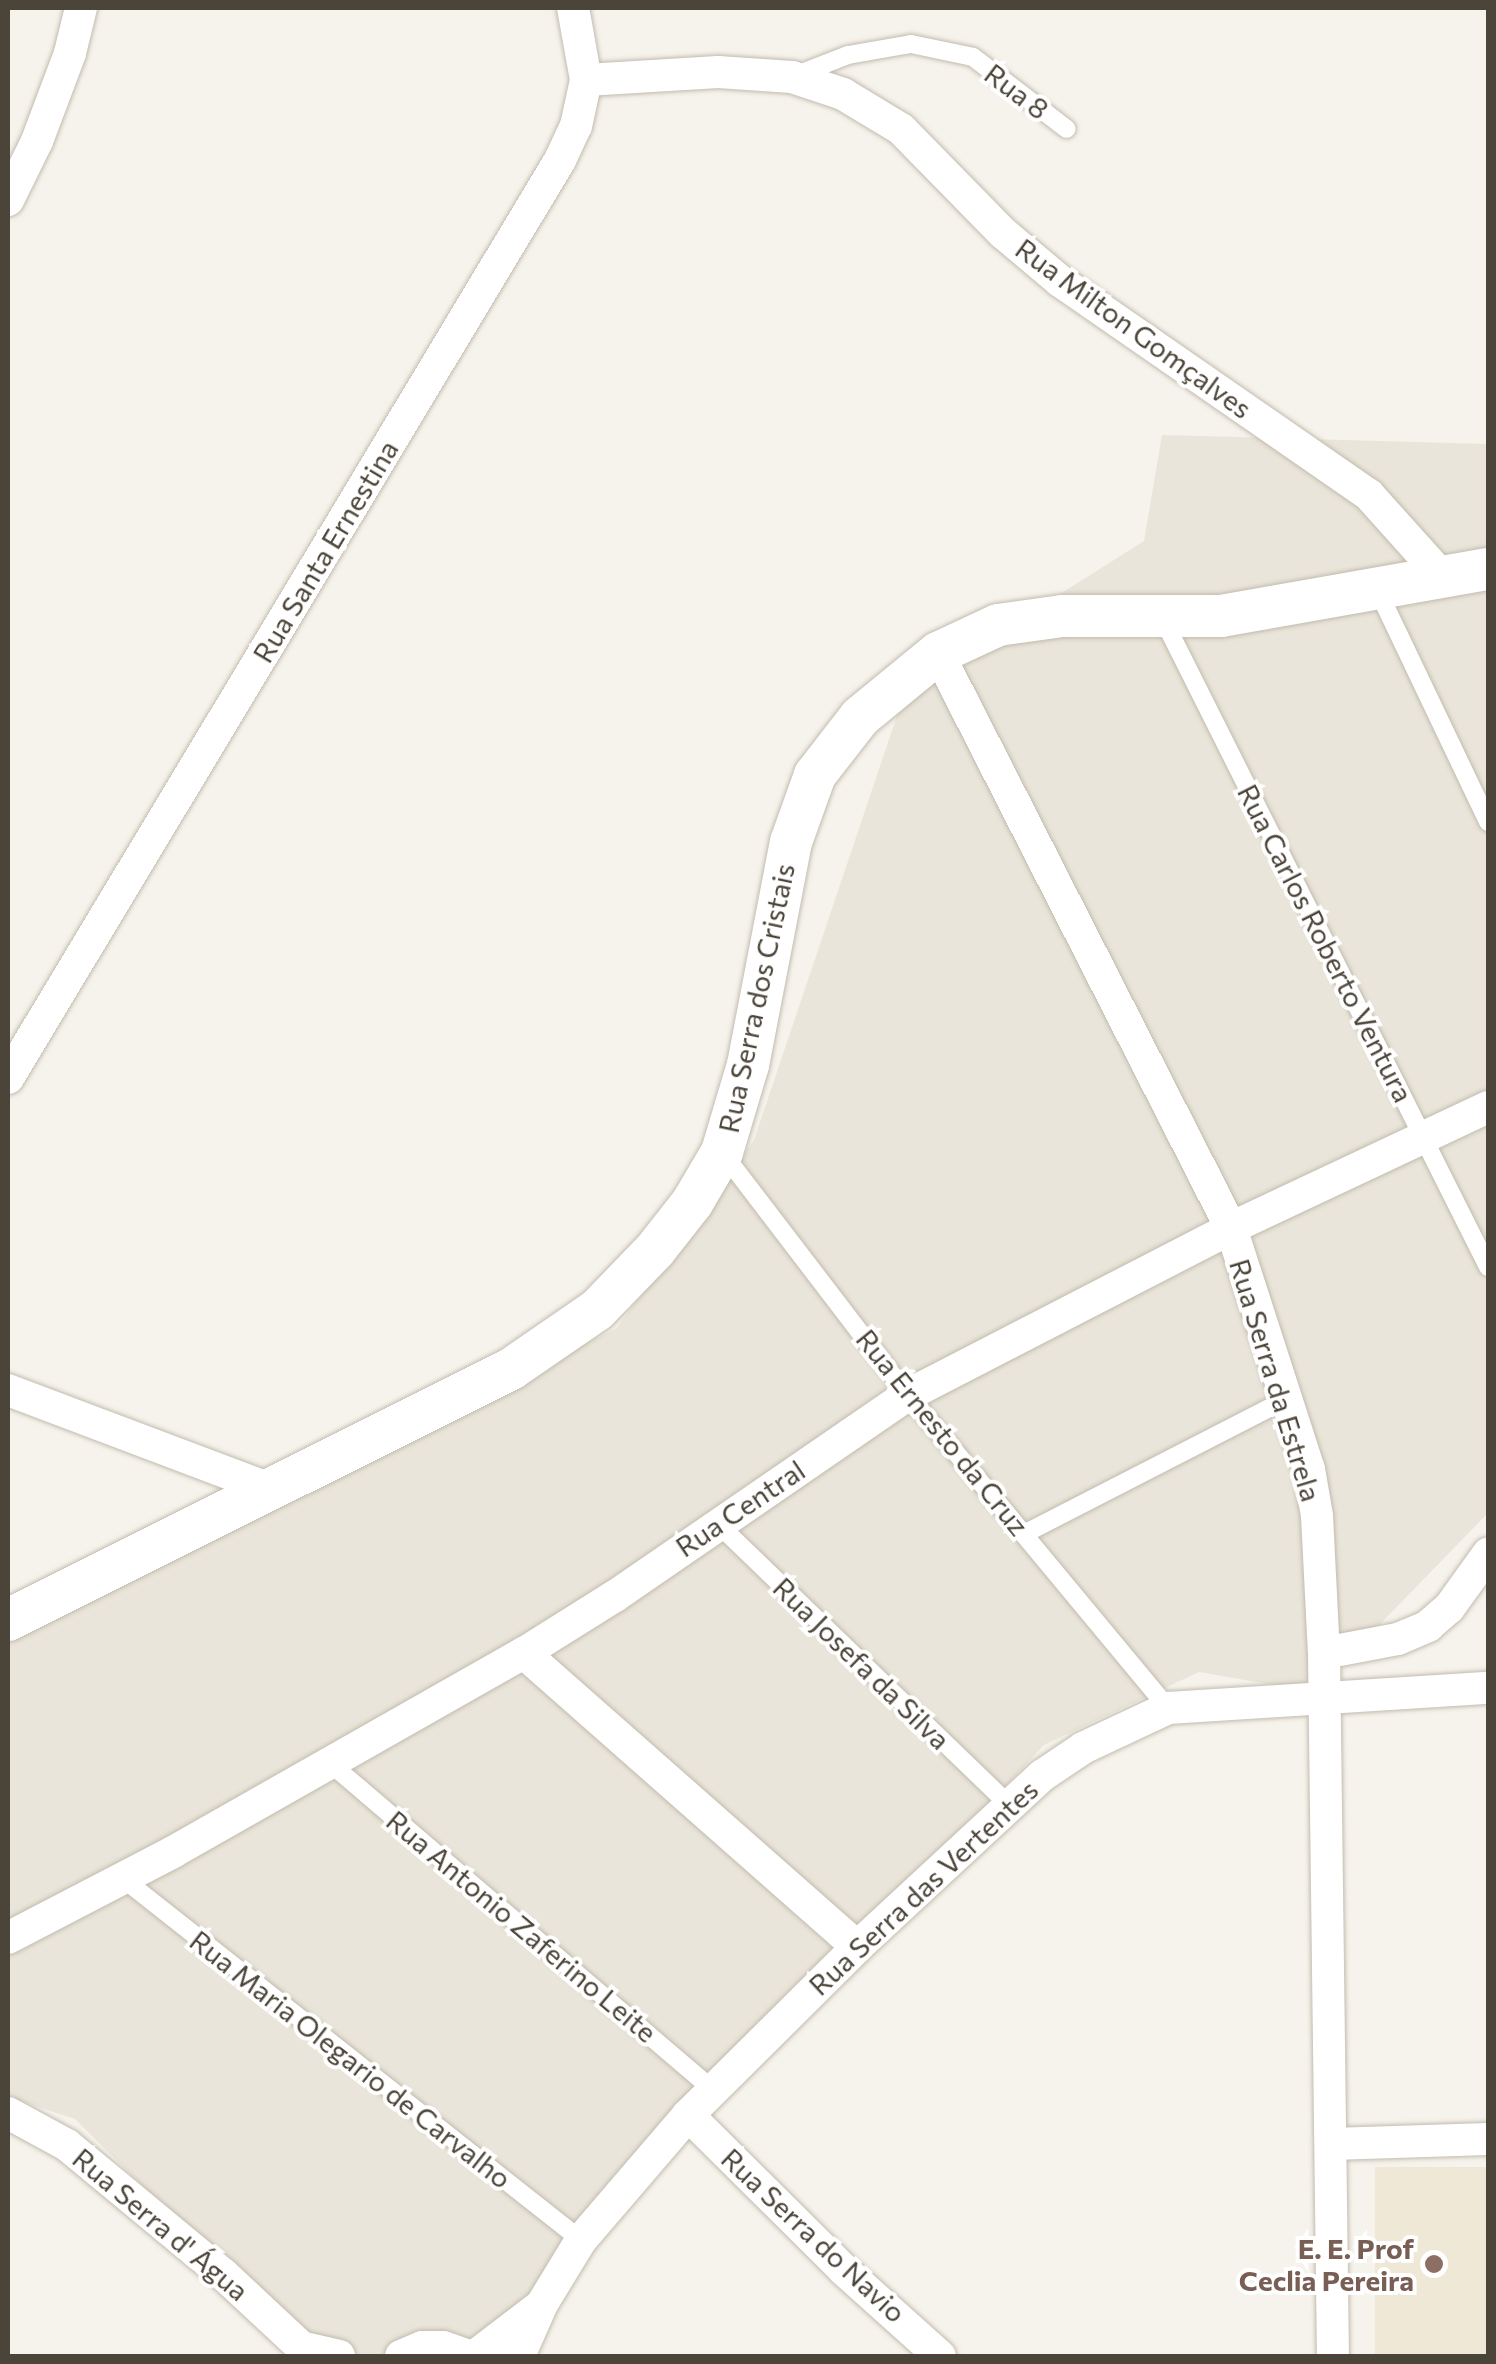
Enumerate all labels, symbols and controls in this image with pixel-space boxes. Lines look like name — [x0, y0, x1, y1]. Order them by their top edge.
street label: Rua 8 — [978, 56, 1056, 126]
street label: Rua Milton Gomçalves — [1009, 231, 1259, 425]
street label: Rua Santa Ernestina — [245, 434, 405, 668]
street label: Rua Carlos Roberto Ventura — [1231, 778, 1421, 1108]
street label: Rua Serra dos Cristais — [711, 860, 801, 1136]
street label: Rua Serra da Estrela — [1223, 1255, 1329, 1505]
street label: Rua Ernesto da Cruz — [850, 1322, 1036, 1542]
street label: Rua Central — [669, 1453, 811, 1563]
street label: Rua Josefa da Silva — [767, 1570, 957, 1756]
street label: Rua Serra das Vertentes — [802, 1772, 1044, 2002]
street label: Rua Antonio Zaferino Leite — [380, 1803, 664, 2049]
street label: Rua Maria Olegario de Carvalho — [184, 1923, 518, 2195]
street label: Rua Serra d' Água — [66, 2141, 256, 2307]
street label: Rua Serra do Navio — [715, 2141, 913, 2329]
place label: E. E. Prof Ceclia Pereira — [1239, 2231, 1414, 2297]
marker: E. E. Prof Ceclia Pereira — [1423, 2253, 1445, 2275]

